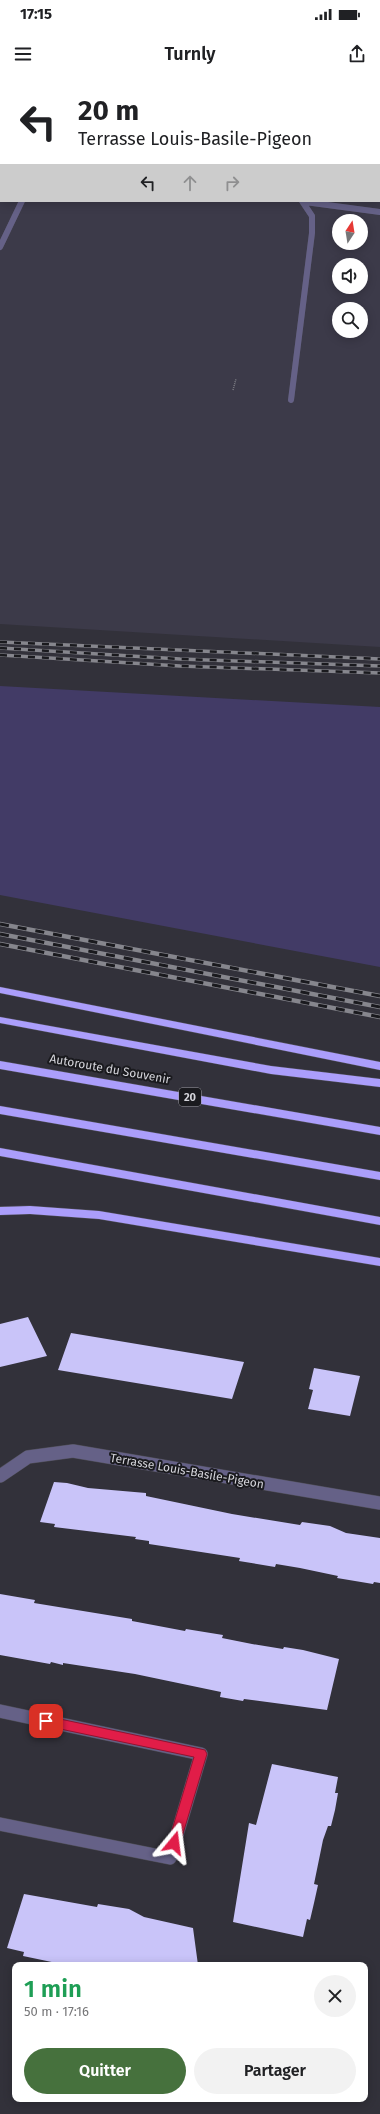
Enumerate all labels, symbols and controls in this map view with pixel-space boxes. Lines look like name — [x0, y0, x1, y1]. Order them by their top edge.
text: 17:15 — [20, 5, 52, 23]
icon: menu — [12, 43, 34, 65]
text: Turnly — [164, 43, 216, 65]
icon: share — [346, 43, 368, 65]
text: 20 m — [78, 94, 139, 127]
icon: left — [12, 96, 64, 148]
text: Terrasse Louis-Basile-Pigeon — [78, 128, 312, 150]
icon: left — [137, 172, 159, 194]
icon: ahead — [179, 172, 201, 194]
icon: right — [221, 172, 243, 194]
north arrow — [332, 214, 368, 250]
map controls — [332, 214, 368, 338]
button: sound — [332, 258, 368, 294]
button: search — [332, 302, 368, 338]
street label: Autoroute du Souvenir — [48, 1051, 172, 1087]
road number: 20 — [179, 1088, 201, 1106]
street label: Terrasse Louis-Basile-Pigeon — [109, 1451, 265, 1491]
pin — [29, 1704, 63, 1738]
icon: arrive — [35, 1710, 57, 1732]
position arrow — [153, 1822, 195, 1864]
text: 1 min — [24, 1975, 82, 2003]
button: close — [314, 1975, 356, 2017]
text: 50 m · 17:16 — [24, 2004, 89, 2019]
button: Quitter — [24, 2048, 186, 2094]
button: Partager — [194, 2048, 356, 2094]

